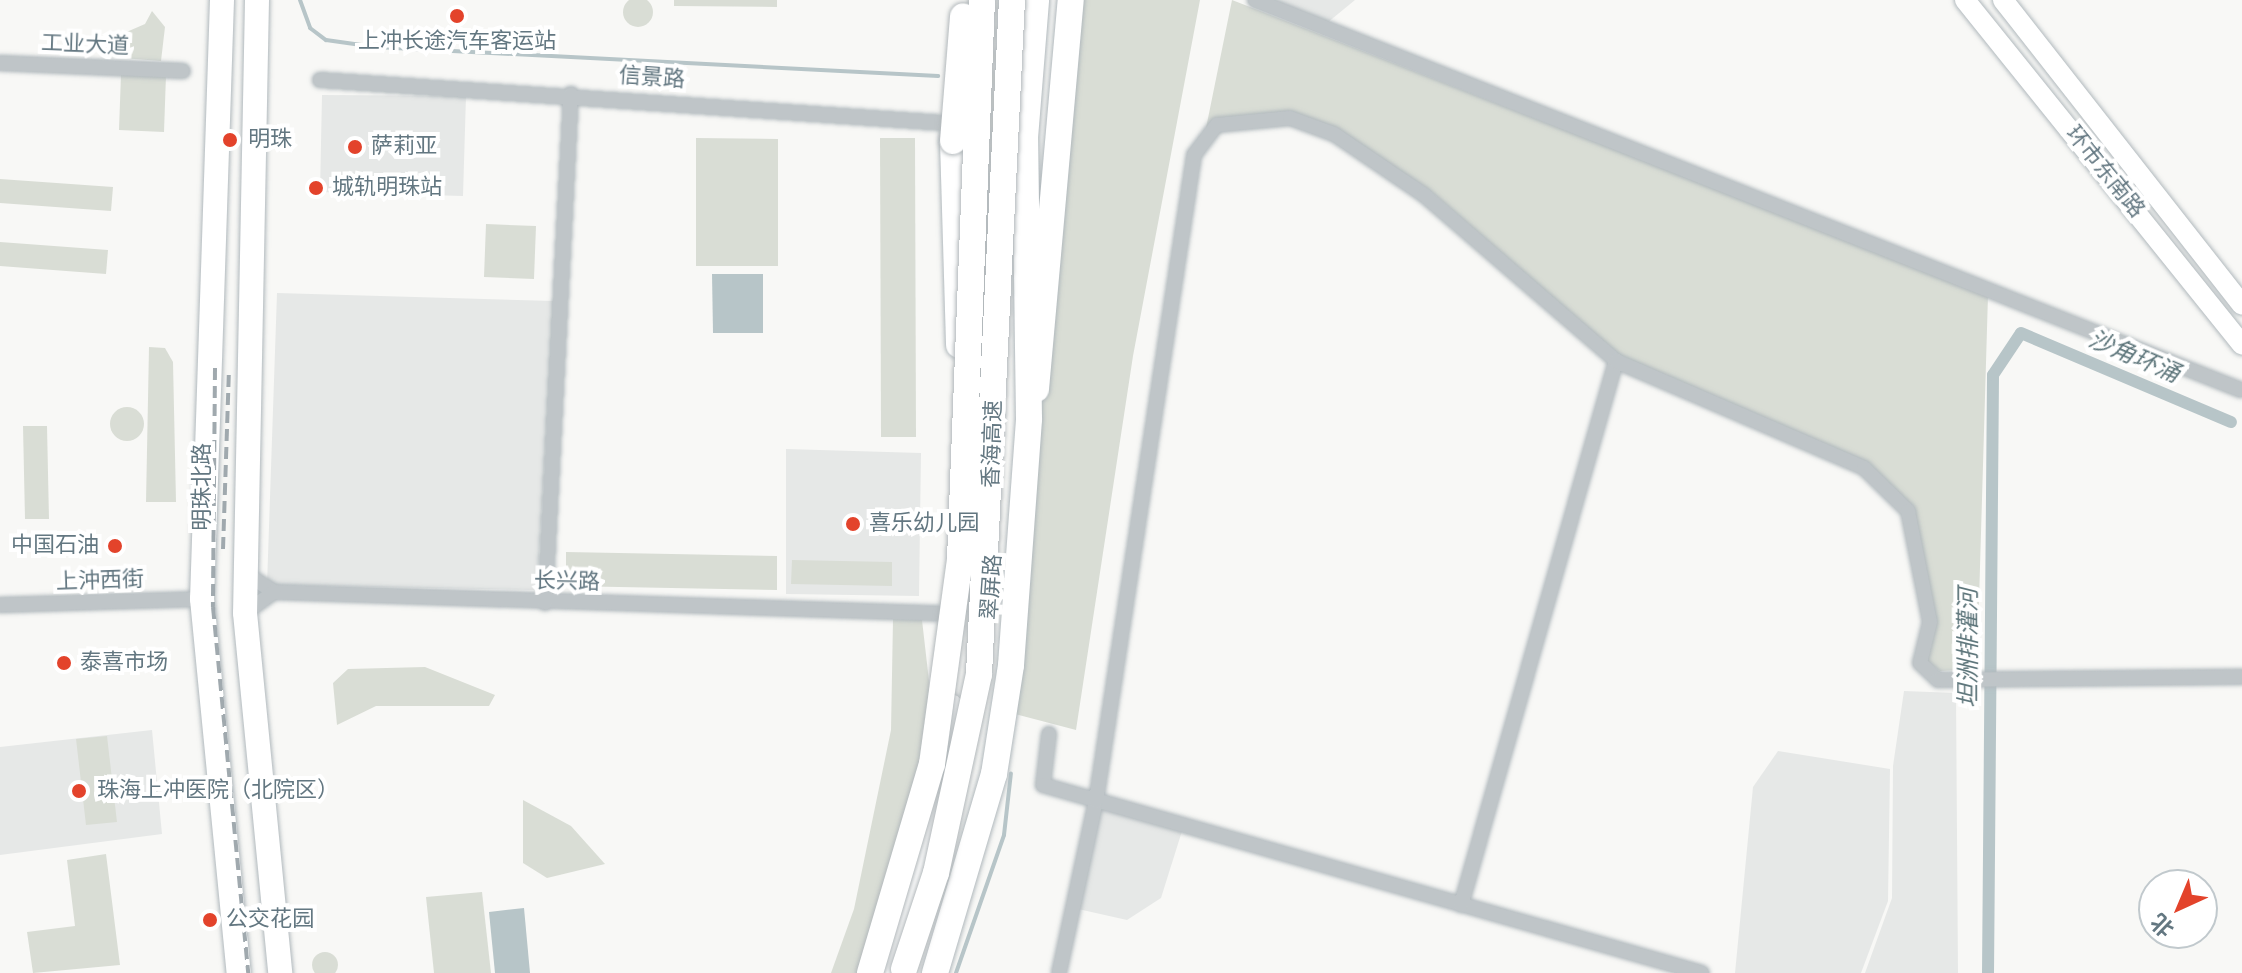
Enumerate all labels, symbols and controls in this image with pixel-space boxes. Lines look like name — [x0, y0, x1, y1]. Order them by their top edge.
marker: 上冲长途汽车客运站 — [448, 7, 466, 25]
place label: 上冲长途汽车客运站 — [358, 29, 556, 55]
street label: 工业大道 — [41, 30, 129, 60]
street label: 信景路 — [618, 63, 686, 93]
street label: 环市东南路 — [2060, 121, 2150, 223]
place label: 明珠 — [248, 127, 292, 153]
marker: 明珠 — [219, 129, 241, 151]
place label: 萨莉亚 — [371, 134, 437, 160]
marker: 萨莉亚 — [346, 138, 364, 156]
place label: 城轨明珠站 — [332, 175, 442, 201]
marker: 城轨明珠站 — [307, 179, 325, 197]
water label: 沙角环涌 — [2084, 325, 2184, 389]
street label: 香海高速 — [978, 400, 1008, 488]
street label: 明珠北路 — [190, 443, 216, 531]
place label: 喜乐幼儿园 — [869, 511, 979, 537]
marker: 喜乐幼儿园 — [844, 515, 862, 533]
place label: 中国石油 — [11, 533, 99, 559]
marker: 中国石油 — [106, 537, 124, 555]
street label: 翠屏路 — [977, 553, 1007, 621]
street label: 上沖西街 — [56, 566, 144, 596]
street label: 长兴路 — [534, 568, 600, 596]
water label: 坦洲排灌河 — [1955, 588, 1983, 708]
place label: 泰喜市场 — [80, 650, 168, 676]
marker: 泰喜市场 — [55, 654, 73, 672]
place label: 珠海上冲医院（北院区） — [97, 778, 339, 804]
marker: 珠海上冲医院（北院区） — [68, 780, 90, 802]
north arrow — [2138, 869, 2218, 949]
place label: 公交花园 — [226, 907, 314, 933]
text: 北 — [2146, 908, 2180, 942]
marker: 公交花园 — [201, 911, 219, 929]

